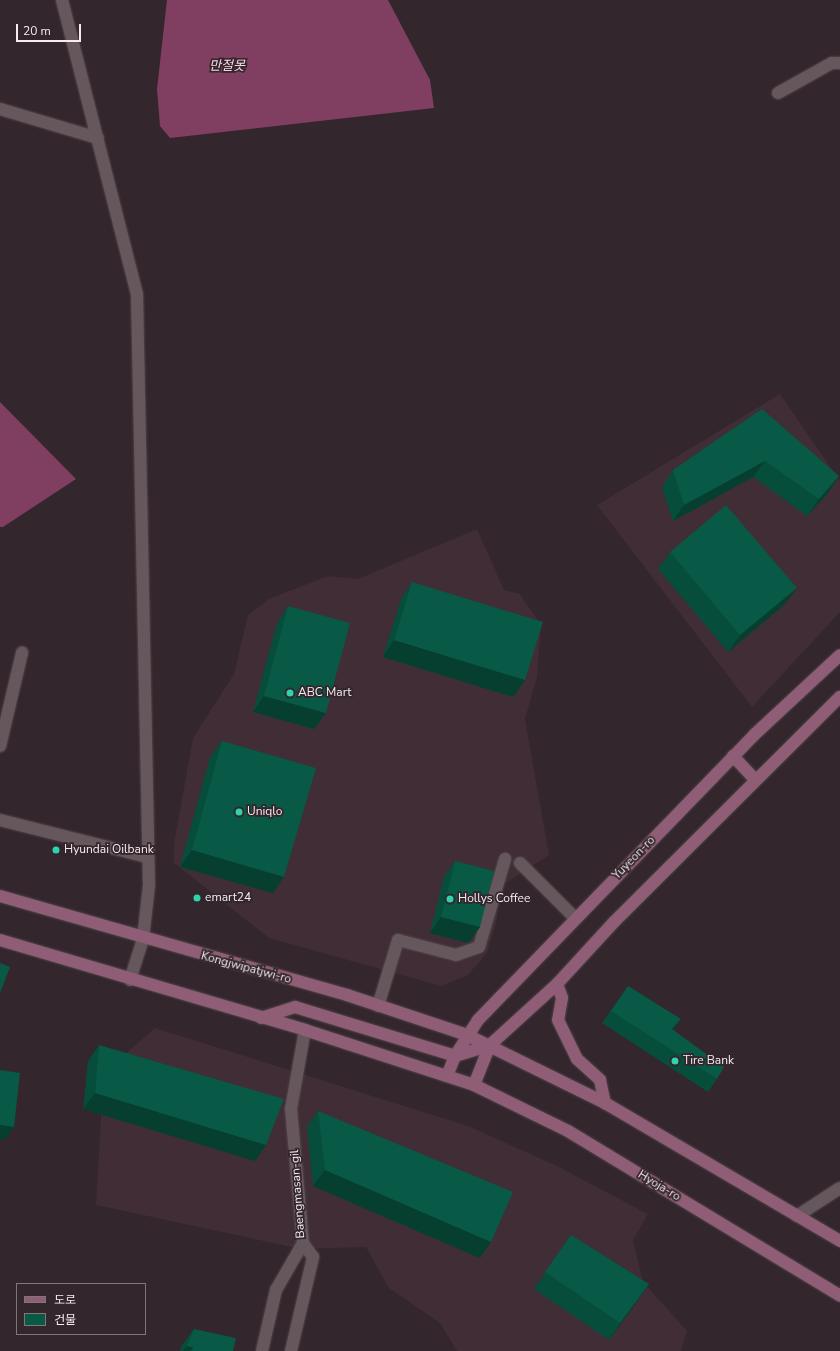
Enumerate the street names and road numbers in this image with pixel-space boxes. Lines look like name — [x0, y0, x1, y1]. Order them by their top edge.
street label: Yuyeon-ro — [610, 833, 658, 883]
street label: Kongjwipatjwi-ro — [199, 949, 293, 987]
street label: Baengmasan-gil — [288, 1149, 308, 1239]
street label: Hyoja-ro — [635, 1168, 683, 1204]

